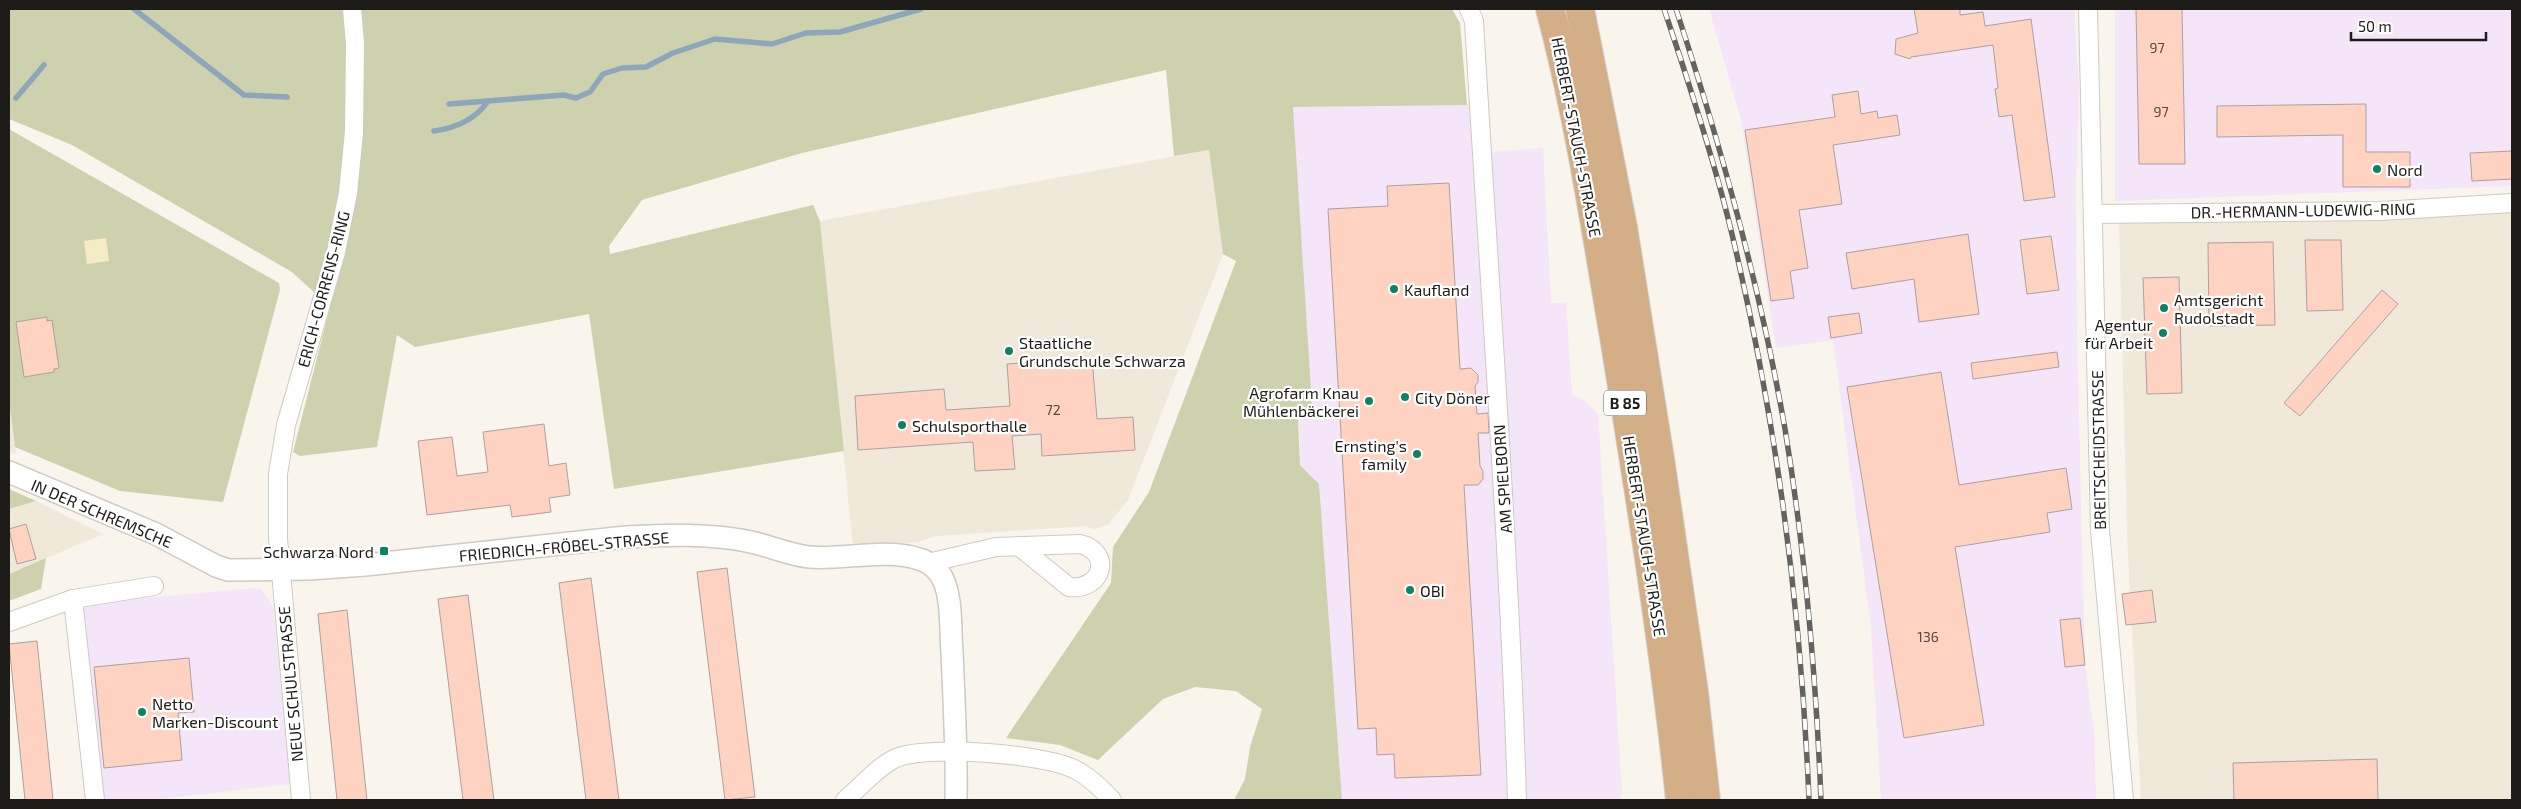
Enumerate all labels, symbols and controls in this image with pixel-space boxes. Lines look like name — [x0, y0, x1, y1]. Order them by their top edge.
scale bar — [2351, 10, 2486, 42]
text: 50 m — [2358, 17, 2392, 35]
street label: HERBERT-STAUCH-STRASSE — [1548, 35, 1606, 239]
house number: 97 — [2149, 39, 2165, 56]
house number: 97 — [2153, 103, 2169, 120]
place label: Nord — [2387, 160, 2423, 179]
marker: Nord — [2371, 163, 2383, 175]
street label: DR.-HERMANN-LUDEWIG-RING — [2190, 199, 2416, 221]
street label: ERICH-CORRENS-RING — [293, 209, 353, 369]
place label: Kaufland — [1404, 280, 1469, 299]
marker: Kaufland — [1388, 283, 1400, 295]
place label: Amtsgericht Rudolstadt — [2174, 290, 2263, 327]
marker: Amtsgericht Rudolstadt — [2158, 302, 2170, 314]
place label: Agentur für Arbeit — [2084, 315, 2154, 352]
marker: Agentur für Arbeit — [2157, 327, 2169, 339]
place label: Staatliche Grundschule Schwarza — [1019, 333, 1186, 370]
marker: Staatliche Grundschule Schwarza — [1003, 345, 1015, 357]
street label: BREITSCHEIDSTRASSE — [2087, 370, 2109, 530]
place label: Agrofarm Knau Mühlenbäckerei — [1243, 383, 1359, 420]
place label: City Döner — [1415, 388, 1490, 407]
road number: B 85 — [1604, 390, 1646, 416]
marker: City Döner — [1399, 391, 1411, 403]
marker: Agrofarm Knau Mühlenbäckerei — [1363, 395, 1375, 407]
house number: 72 — [1045, 401, 1061, 418]
place label: Schulsporthalle — [912, 416, 1027, 435]
marker: Schulsporthalle — [896, 419, 908, 431]
street label: AM SPIELBORN — [1489, 424, 1515, 534]
street label: HERBERT-STAUCH-STRASSE — [1620, 434, 1670, 638]
place label: Ernsting's family — [1334, 436, 1408, 473]
marker: Ernsting's family — [1411, 448, 1423, 460]
street label: IN DER SCHREMSCHE — [29, 475, 175, 551]
street label: FRIEDRICH-FRÖBEL-STRASSE — [458, 527, 670, 565]
place label: Schwarza Nord — [263, 542, 374, 561]
marker: Schwarza Nord — [378, 545, 390, 557]
place label: OBI — [1420, 581, 1445, 600]
marker: OBI — [1404, 584, 1416, 596]
street label: NEUE SCHULSTRASSE — [274, 605, 306, 763]
house number: 136 — [1917, 628, 1939, 645]
place label: Netto Marken-Discount — [152, 694, 278, 731]
marker: Netto Marken-Discount — [136, 706, 148, 718]

